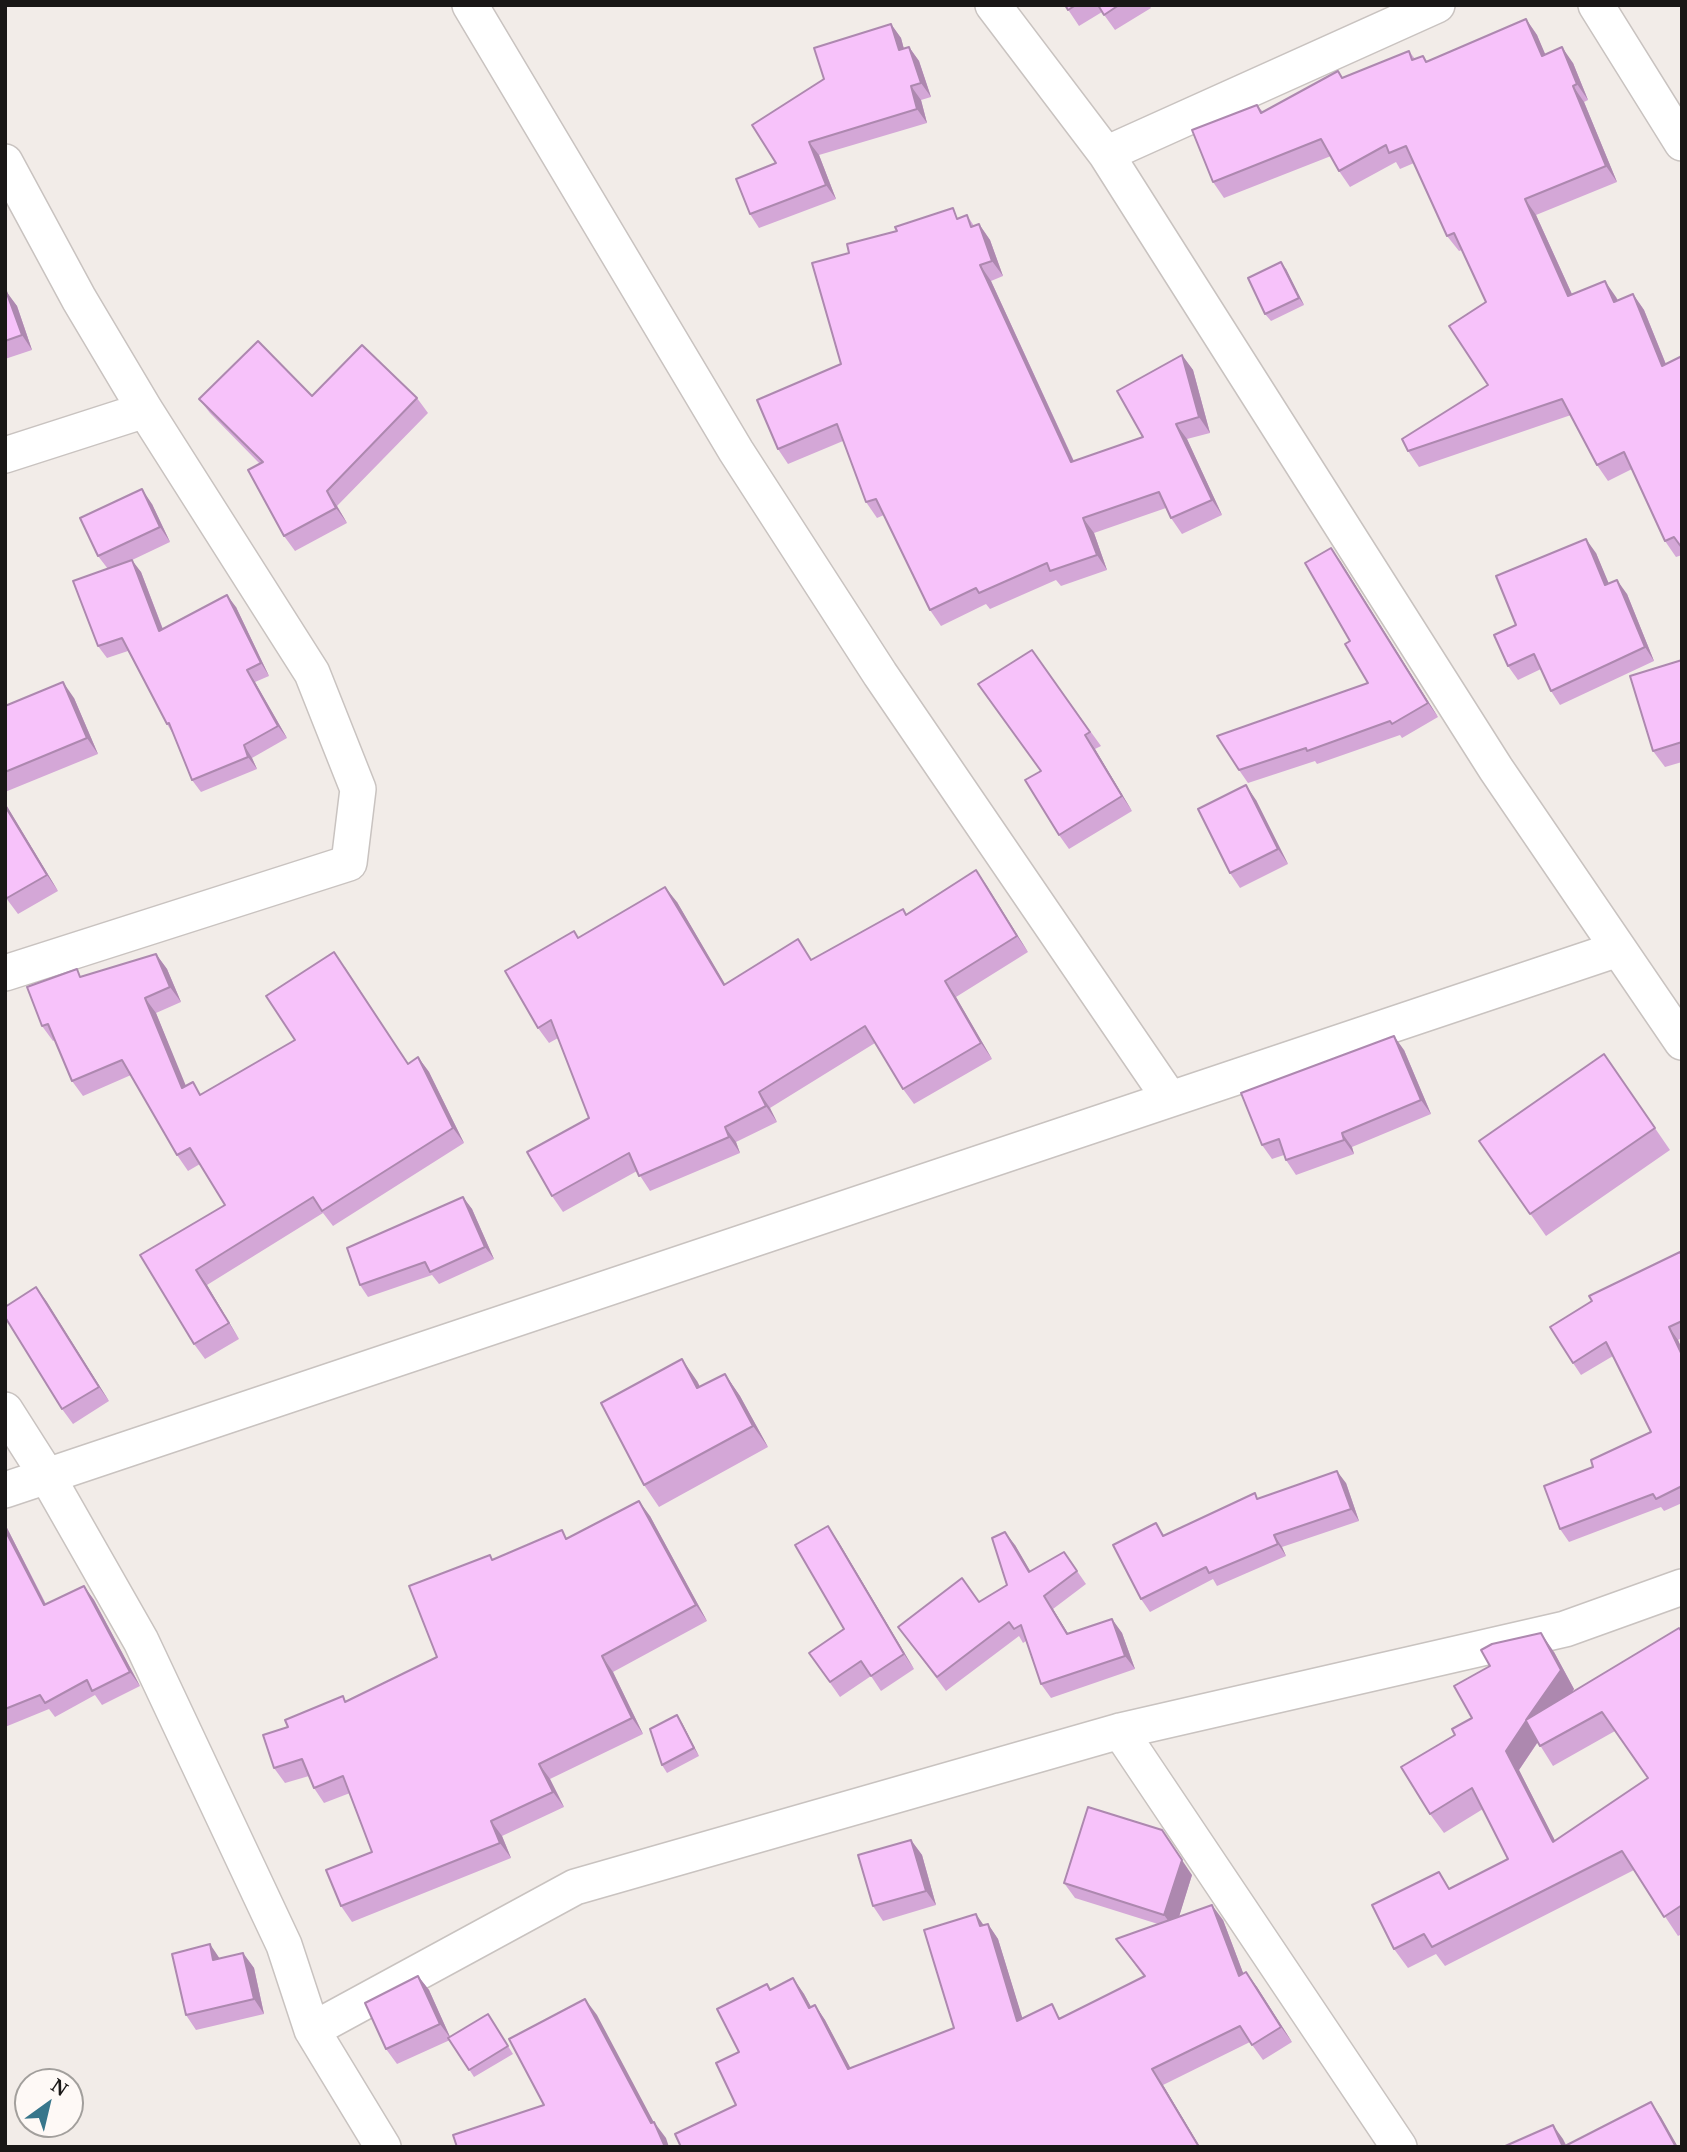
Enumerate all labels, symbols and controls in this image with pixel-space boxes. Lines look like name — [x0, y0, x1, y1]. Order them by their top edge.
north arrow — [14, 2068, 84, 2138]
text: N — [46, 2072, 73, 2102]

